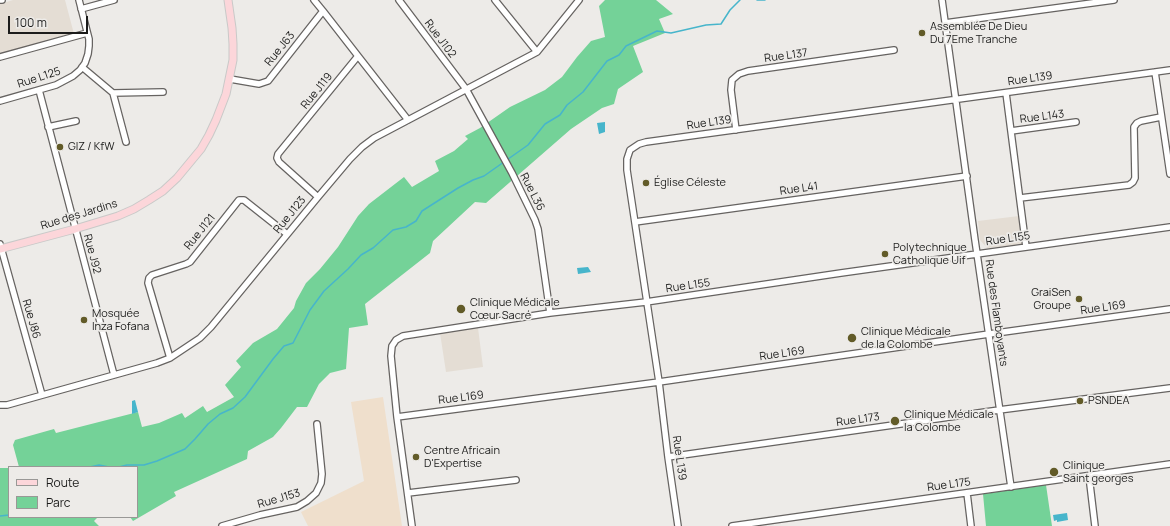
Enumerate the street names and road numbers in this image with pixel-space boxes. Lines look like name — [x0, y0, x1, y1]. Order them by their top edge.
street label: Rue J102 — [421, 17, 459, 61]
street label: Rue J63 — [262, 29, 298, 69]
street label: Rue L137 — [763, 46, 809, 66]
street label: Rue L125 — [16, 65, 62, 91]
street label: Rue L139 — [1007, 69, 1053, 89]
street label: Rue J119 — [298, 70, 336, 112]
street label: Rue L143 — [1019, 108, 1065, 126]
street label: Rue L139 — [686, 113, 732, 133]
street label: Rue L36 — [517, 171, 547, 213]
street label: Rue L41 — [779, 180, 819, 198]
street label: Rue J123 — [271, 194, 309, 236]
street label: Rue des Jardins — [39, 197, 119, 233]
street label: Rue J121 — [182, 212, 218, 252]
street label: Rue L155 — [985, 229, 1031, 249]
street label: Rue J92 — [80, 233, 104, 275]
street label: Rue des Flamboyants — [982, 259, 1010, 367]
street label: Rue L155 — [665, 276, 711, 296]
street label: Rue J86 — [19, 298, 43, 340]
street label: Rue L169 — [1080, 298, 1126, 318]
street label: Rue L169 — [759, 344, 805, 364]
street label: Rue L169 — [438, 389, 484, 407]
street label: Rue L173 — [835, 410, 881, 430]
street label: Rue L139 — [669, 435, 689, 481]
street label: Rue L175 — [926, 475, 972, 495]
street label: Rue J153 — [256, 487, 302, 511]

